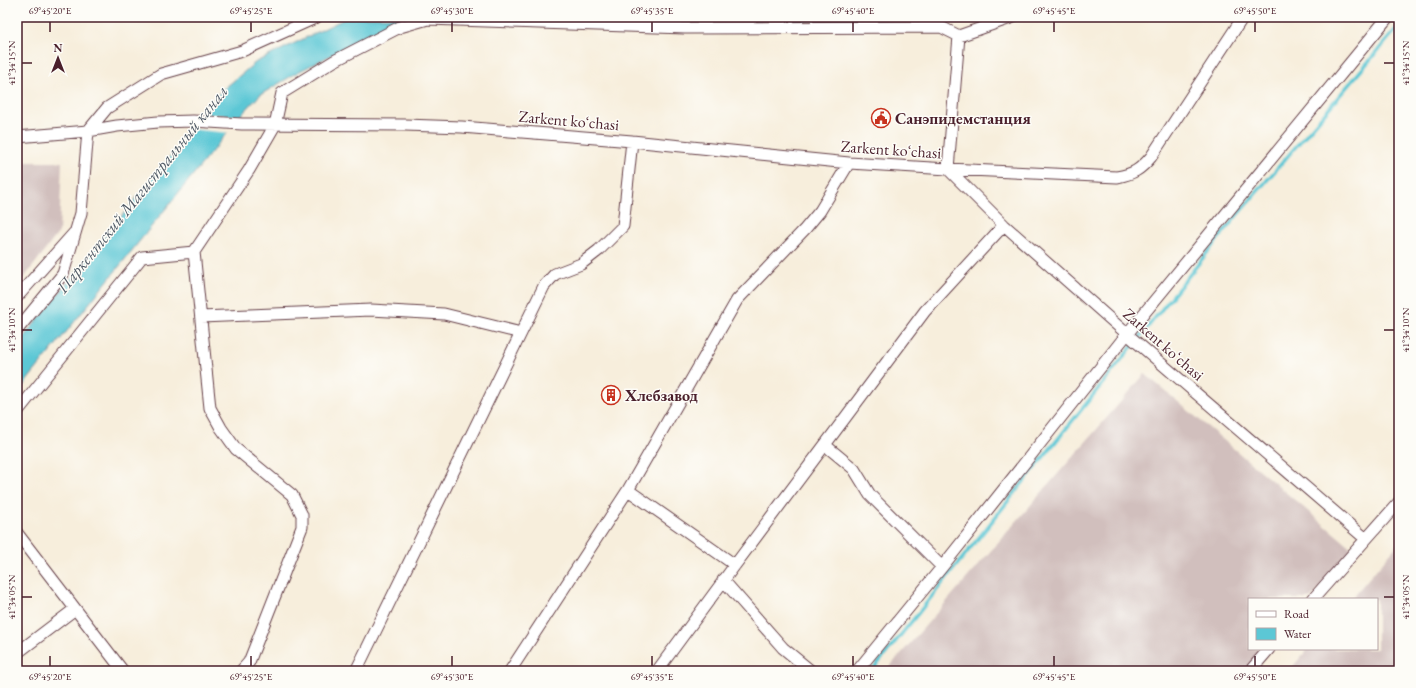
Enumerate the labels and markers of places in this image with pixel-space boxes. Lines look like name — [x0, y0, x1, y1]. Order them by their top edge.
public building icon: Санэпидемстанция — [870, 107, 892, 129]
place label: Санэпидемстанция — [895, 108, 1031, 129]
building icon: Хлебзавод — [600, 384, 622, 406]
place label: Хлебзавод — [624, 385, 699, 406]

